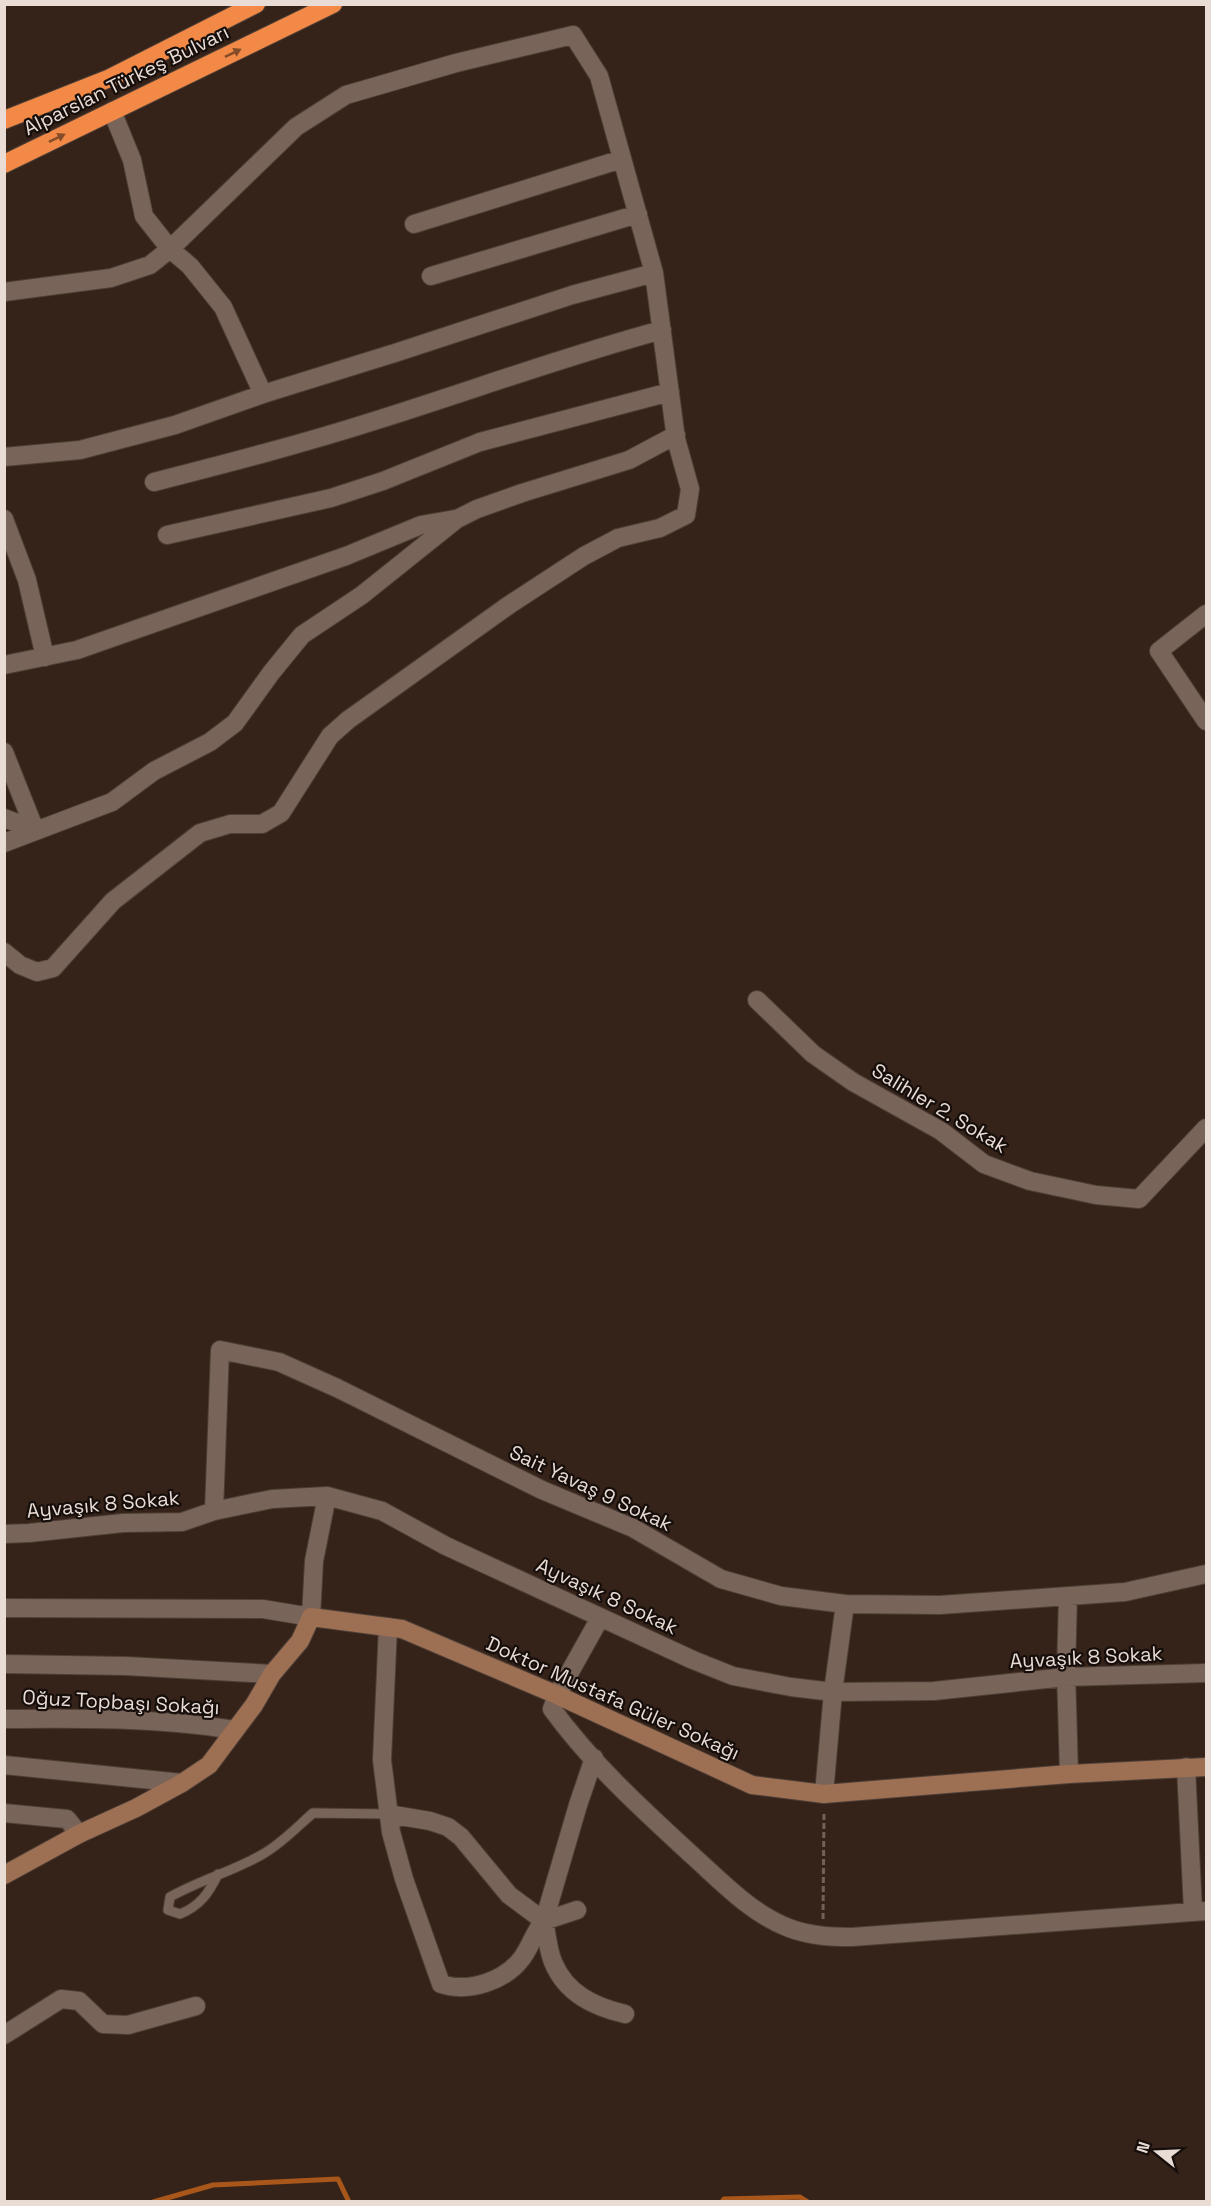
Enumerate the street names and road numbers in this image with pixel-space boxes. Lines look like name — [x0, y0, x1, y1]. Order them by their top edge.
street label: Alparslan Türkeş Bulvarı — [19, 19, 233, 141]
street label: Salihler 2. Sokak — [867, 1057, 1013, 1159]
street label: Sait Yavaş 9 Sokak — [505, 1439, 677, 1537]
street label: Ayvaşık 8 Sokak — [26, 1484, 181, 1524]
street label: Ayvaşık 8 Sokak — [532, 1552, 682, 1640]
street label: Doktor Mustafa Güler Sokağı — [482, 1630, 744, 1766]
street label: Ayvaşık 8 Sokak — [1009, 1640, 1163, 1674]
street label: Oğuz Topbaşı Sokağı — [22, 1684, 220, 1720]

